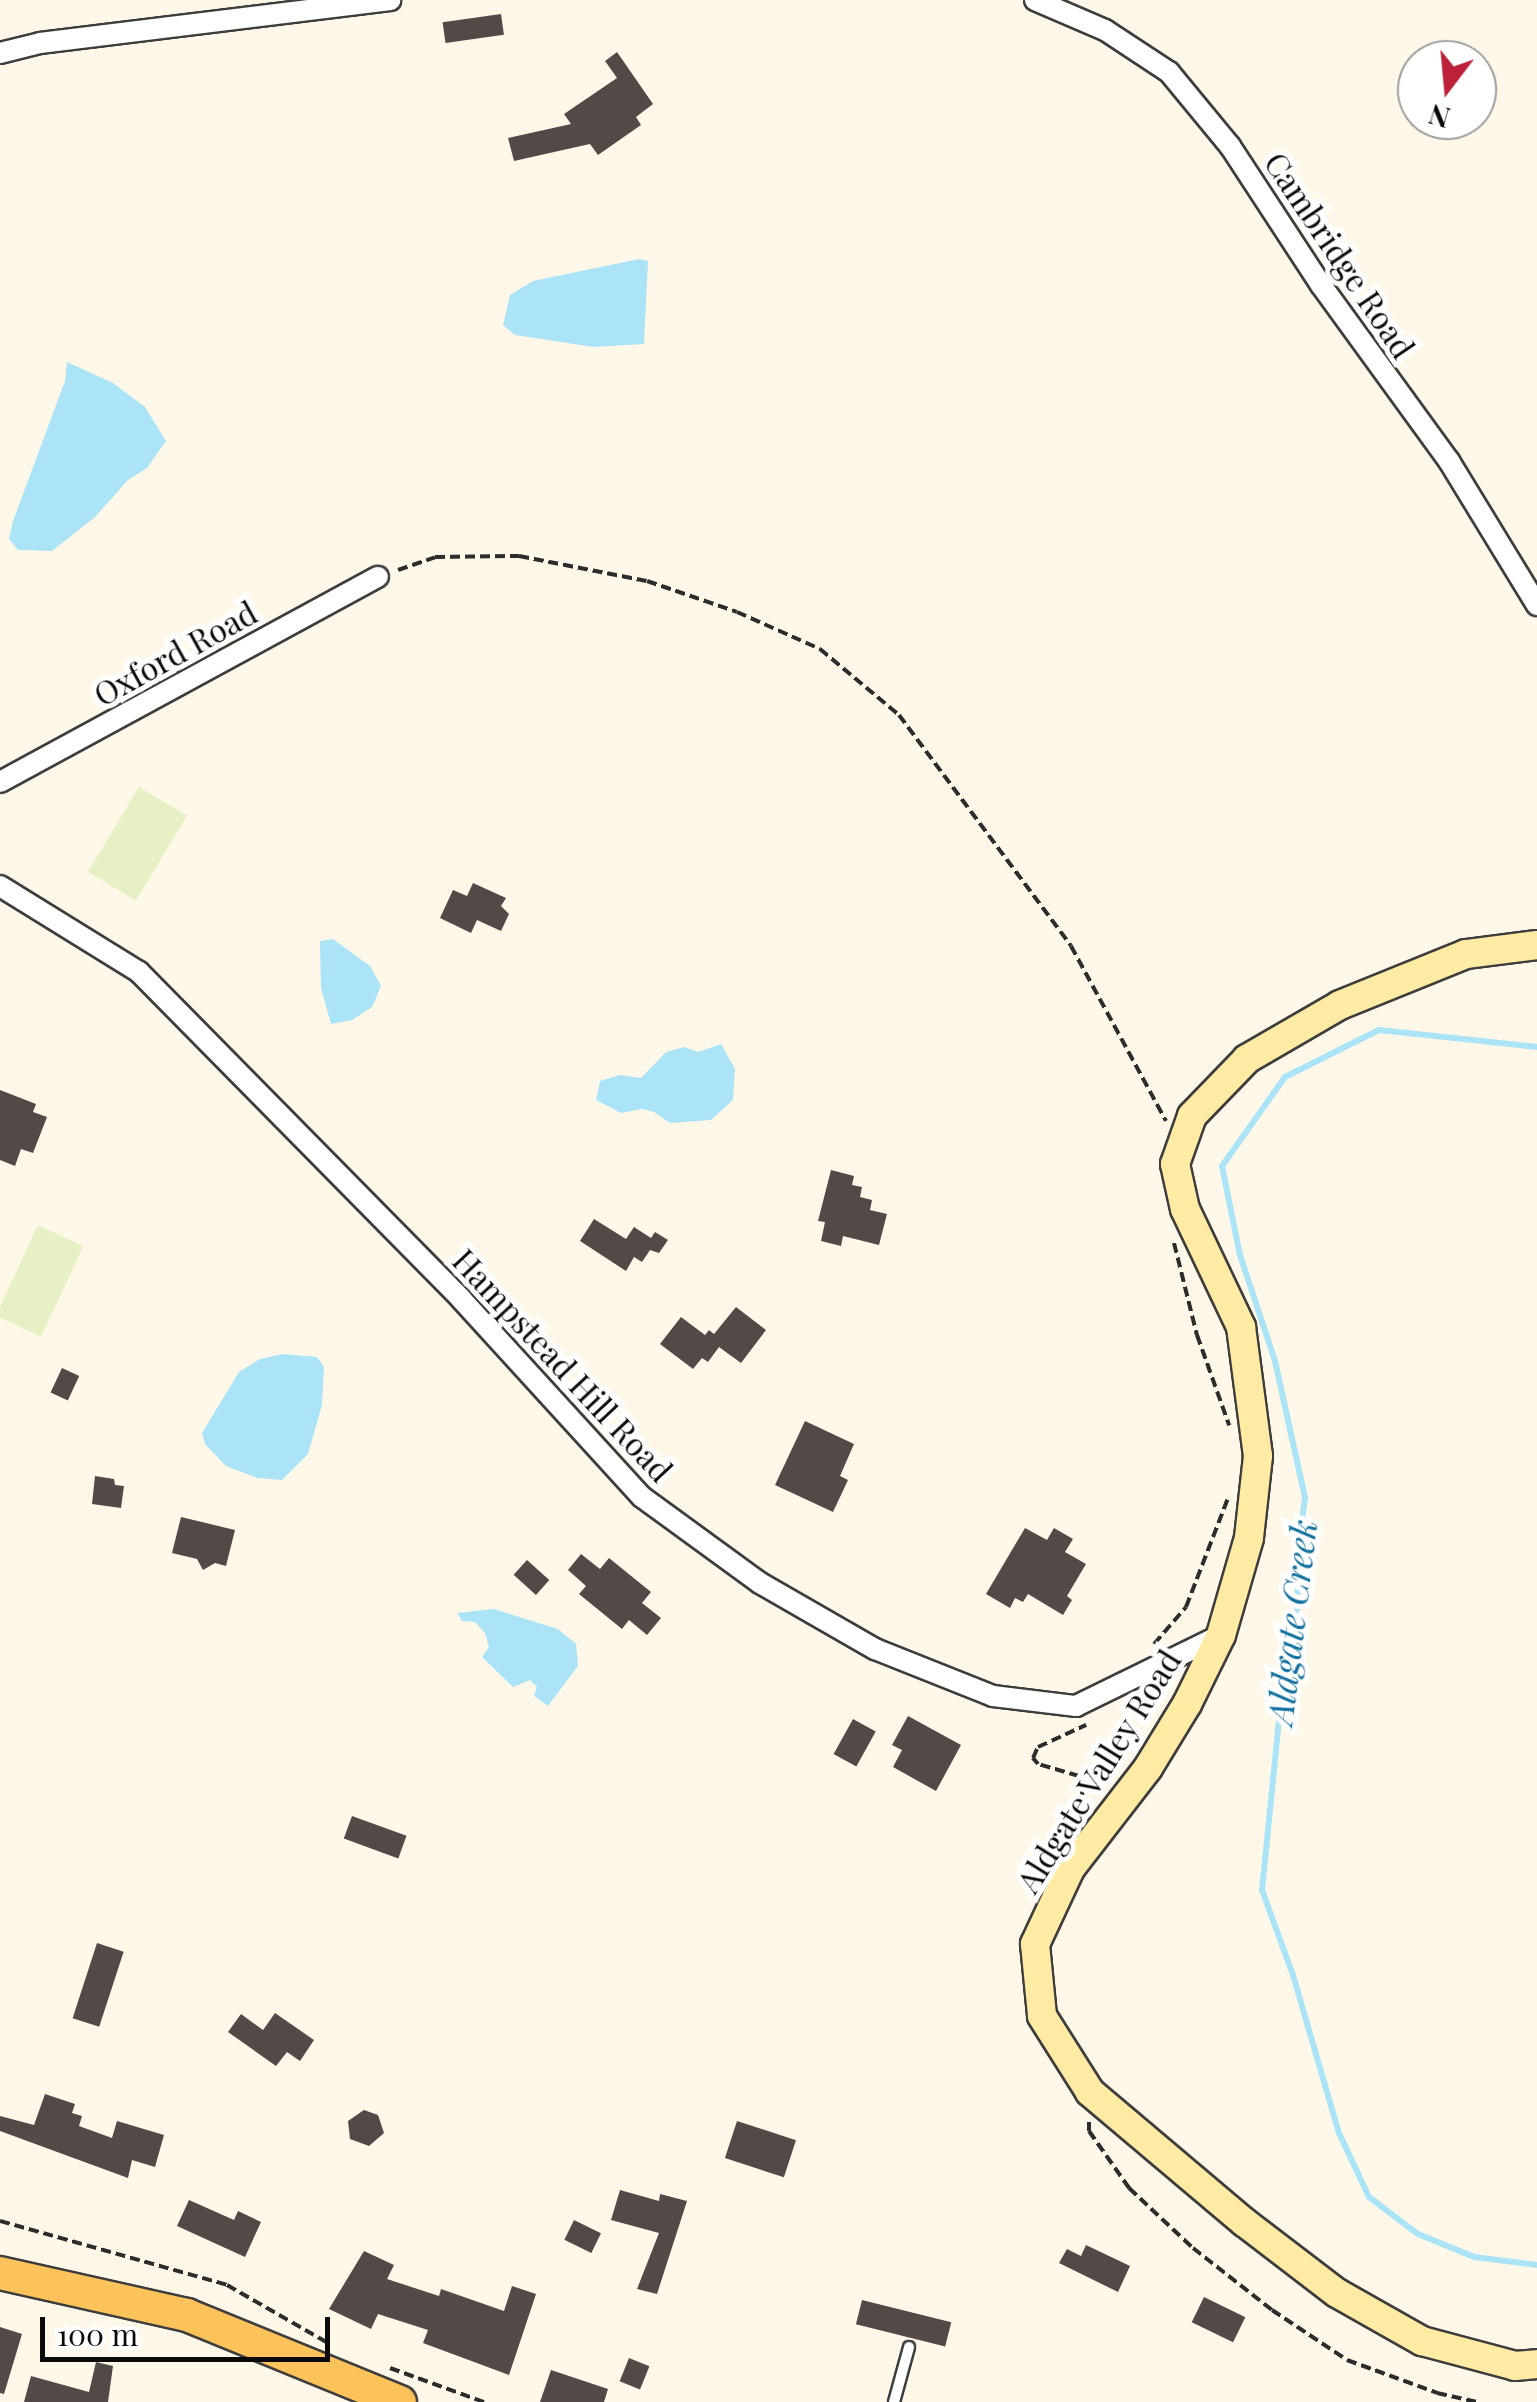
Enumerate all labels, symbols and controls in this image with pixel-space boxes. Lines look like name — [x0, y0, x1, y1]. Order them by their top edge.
north arrow — [1397, 40, 1497, 140]
text: N — [1424, 97, 1454, 138]
street label: Cambridge Road — [1257, 145, 1423, 365]
street label: Oxford Road — [87, 592, 263, 714]
street label: Hampstead Hill Road — [445, 1241, 681, 1489]
water label: Aldgate Creek — [1258, 1517, 1324, 1727]
street label: Aldgate Valley Road — [1007, 1642, 1189, 1900]
scale bar — [45, 2297, 335, 2359]
text: 100 m — [57, 2314, 138, 2354]

